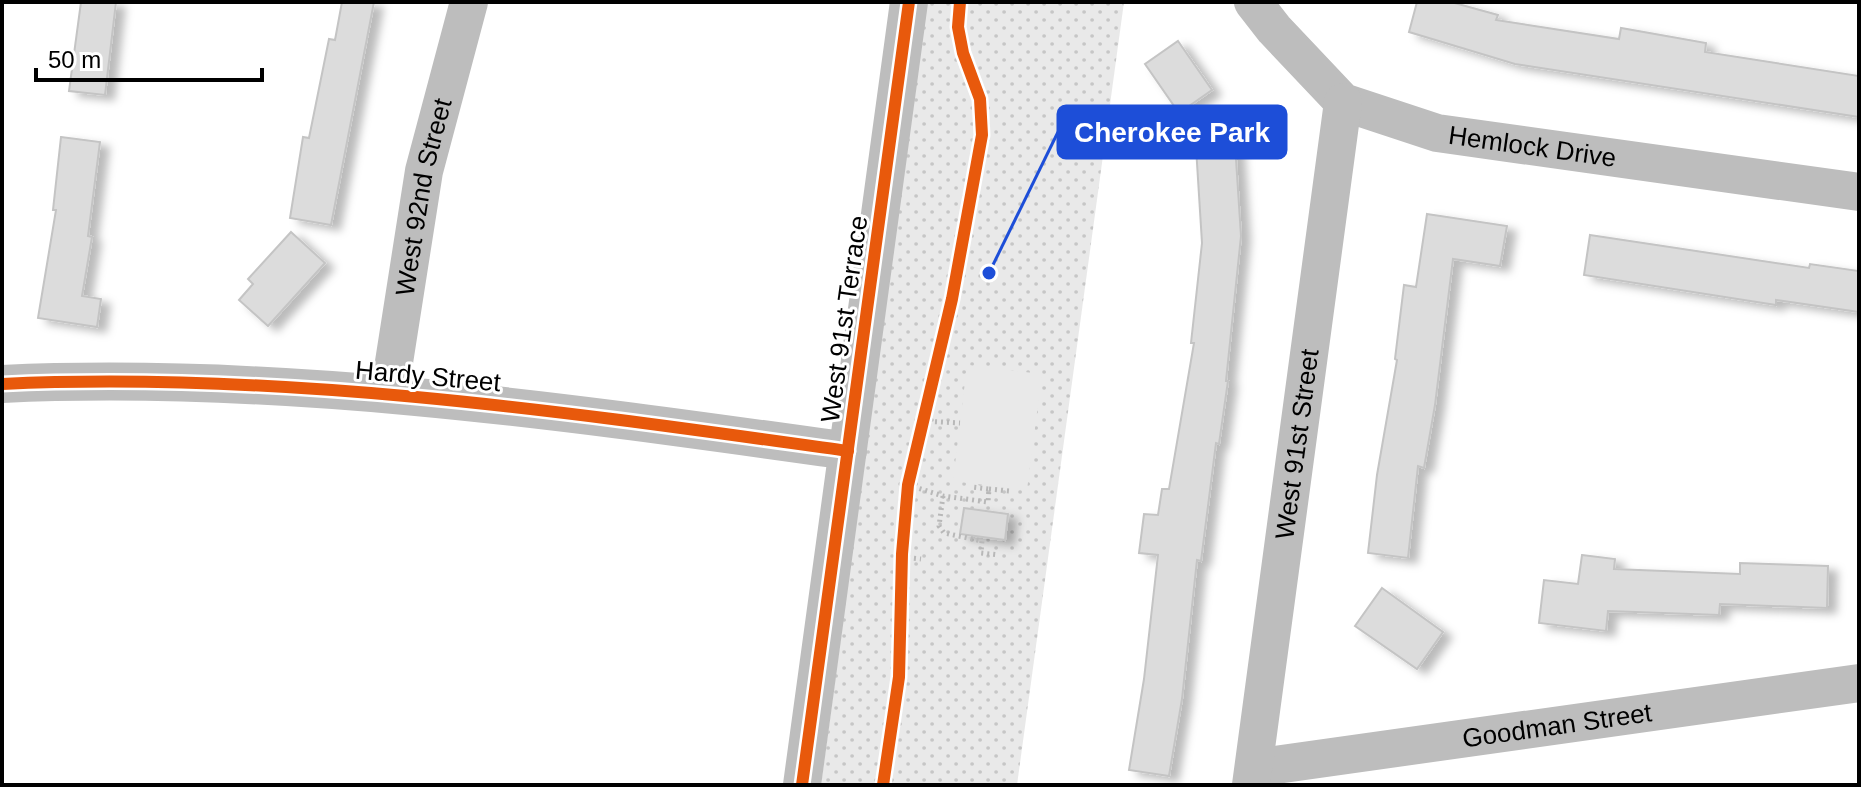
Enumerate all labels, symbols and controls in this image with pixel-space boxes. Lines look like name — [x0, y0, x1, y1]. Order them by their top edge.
scale bar — [36, 32, 262, 82]
text: 50 m — [48, 46, 101, 73]
street label: West 92nd Street — [390, 94, 458, 298]
callout: Cherokee Park — [1058, 106, 1286, 158]
text: Cherokee Park — [1074, 117, 1270, 148]
street label: Hemlock Drive — [1447, 120, 1618, 173]
street label: West 91st Terrace — [815, 214, 873, 424]
street label: West 91st Street — [1269, 346, 1325, 541]
street label: Hardy Street — [354, 355, 503, 397]
street label: Goodman Street — [1460, 697, 1654, 754]

